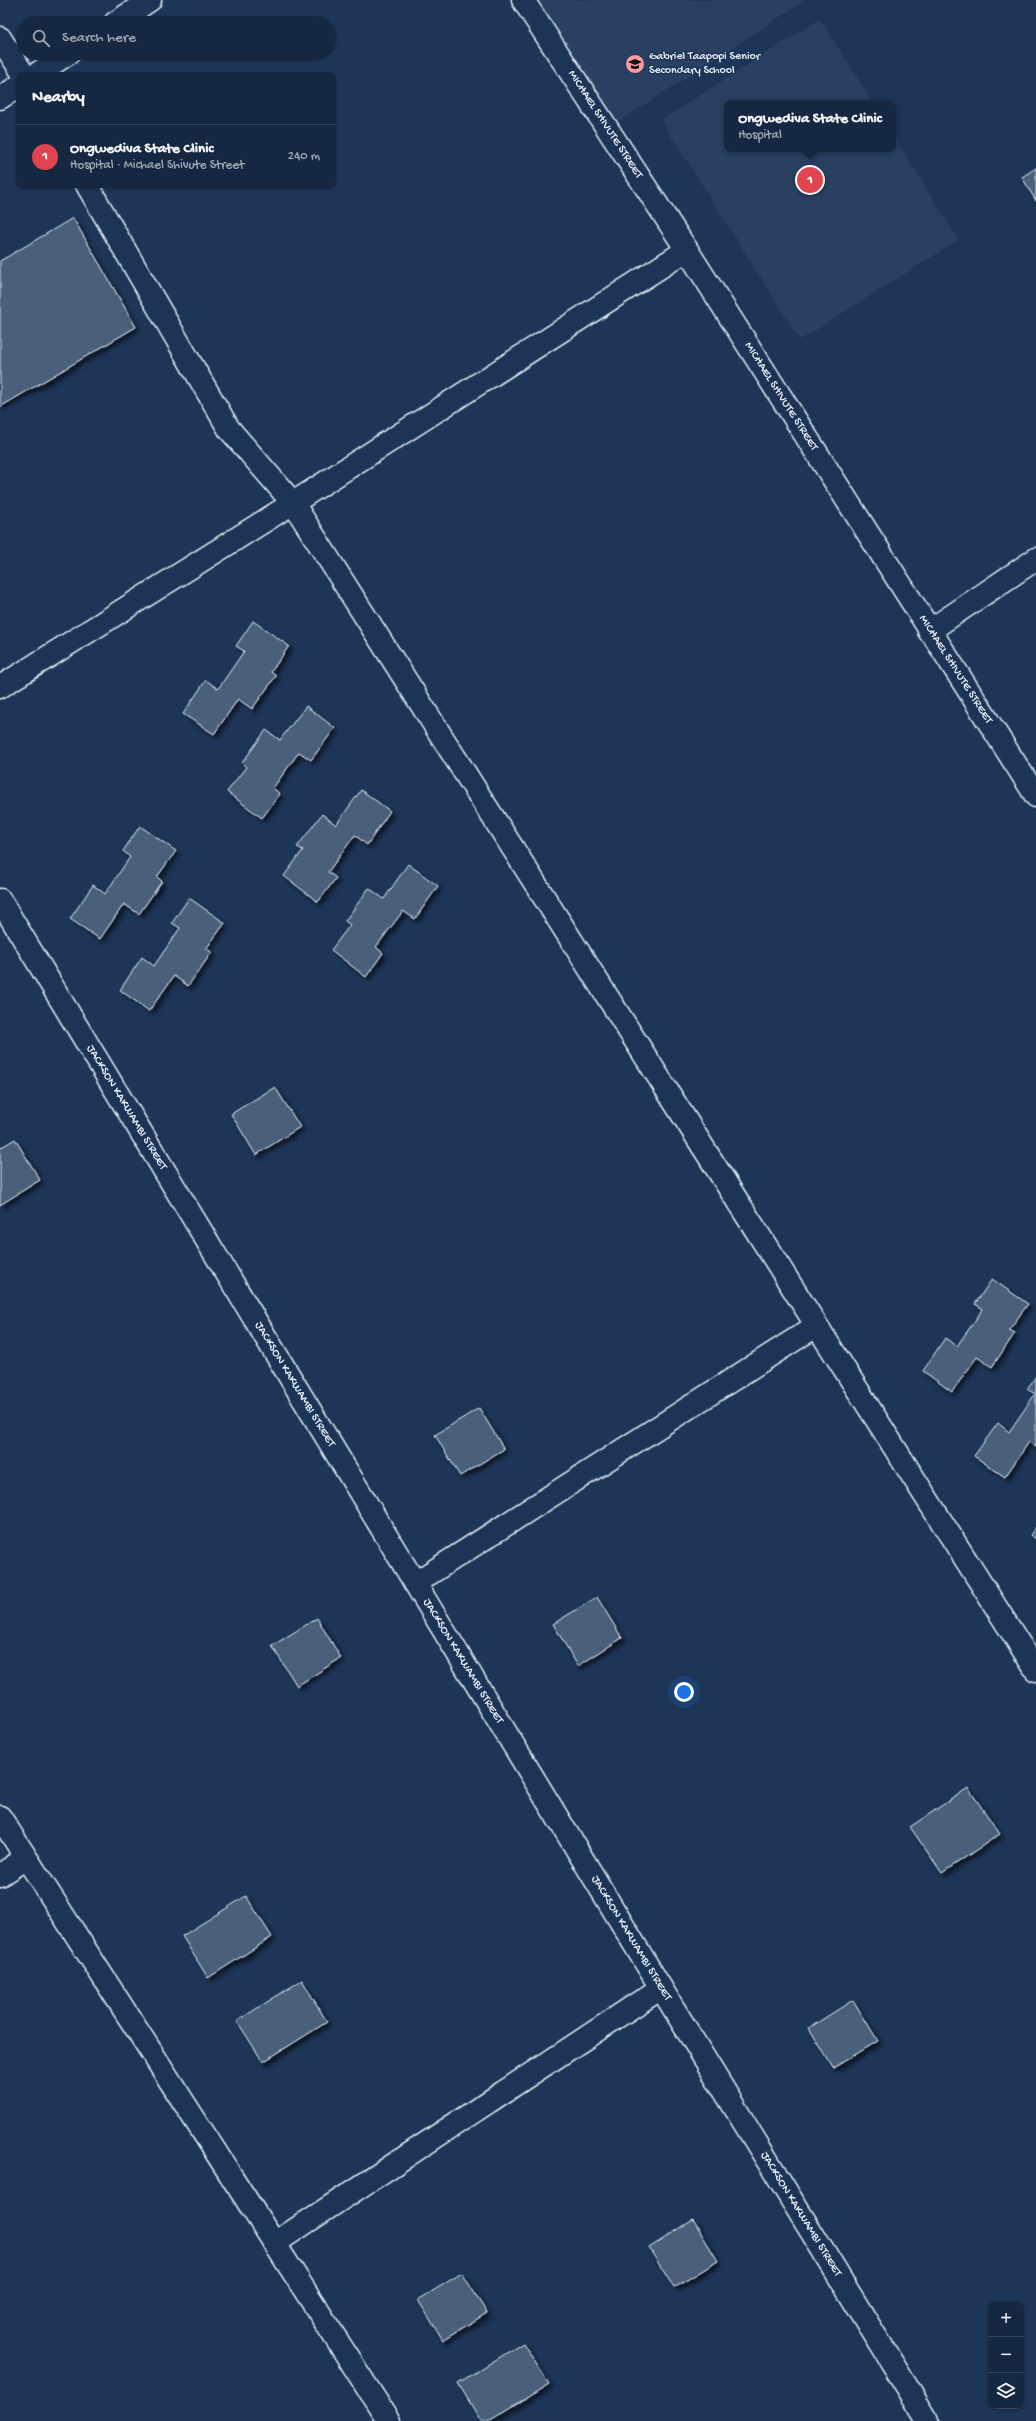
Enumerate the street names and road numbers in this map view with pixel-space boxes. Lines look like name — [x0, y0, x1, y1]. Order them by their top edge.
street label: MICHAEL SHIVUTE STREET — [564, 68, 646, 182]
street label: MICHAEL SHIVUTE STREET — [741, 340, 821, 455]
street label: MICHAEL SHIVUTE STREET — [915, 613, 996, 728]
street label: JACKSON KAKWAMBI STREET — [83, 1043, 170, 1174]
street label: JACKSON KAKWAMBI STREET — [251, 1319, 338, 1451]
street label: JACKSON KAKWAMBI STREET — [419, 1596, 507, 1728]
street label: JACKSON KAKWAMBI STREET — [588, 1873, 675, 2005]
street label: JACKSON KAKWAMBI STREET — [757, 2149, 845, 2280]

